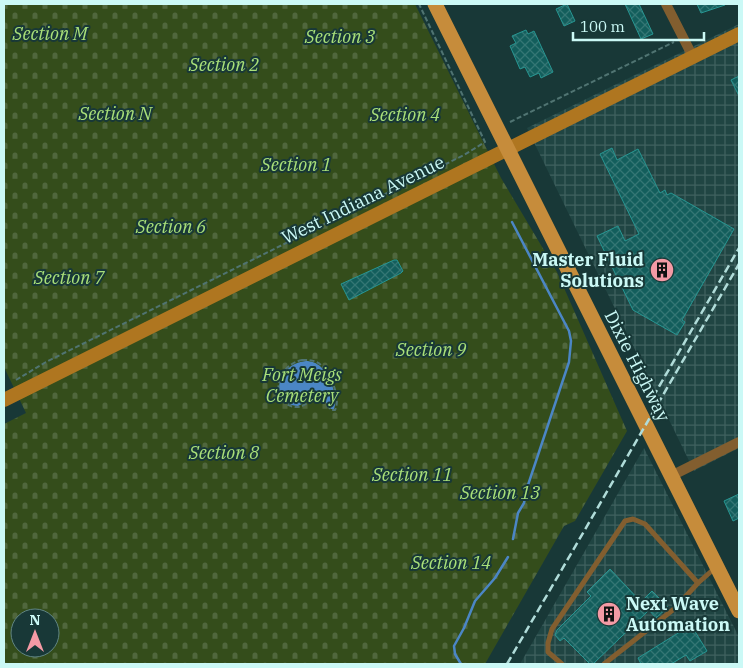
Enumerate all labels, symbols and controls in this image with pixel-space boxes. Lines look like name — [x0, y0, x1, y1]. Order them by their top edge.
scale bar — [573, 10, 704, 42]
text: 100 m — [580, 17, 625, 36]
park label: Section M — [12, 22, 89, 45]
park label: Section 3 — [304, 25, 375, 48]
park label: Section 2 — [188, 53, 259, 76]
park label: Section N — [77, 102, 154, 125]
park label: Section 4 — [369, 103, 440, 126]
street label: West Indiana Avenue — [278, 150, 448, 249]
park label: Section 1 — [260, 153, 331, 176]
park label: Section 6 — [135, 215, 206, 238]
place label: Master Fluid Solutions — [532, 248, 644, 292]
building icon: Master Fluid Solutions — [649, 257, 675, 283]
park label: Section 7 — [33, 266, 105, 289]
street label: Dixie Highway — [600, 306, 676, 426]
park label: Section 9 — [395, 338, 466, 361]
park label: Fort Meigs Cemetery — [261, 363, 342, 407]
park label: Section 8 — [188, 441, 259, 464]
park label: Section 11 — [371, 463, 452, 486]
park label: Section 13 — [459, 481, 540, 504]
park label: Section 14 — [410, 551, 491, 574]
place label: Next Wave Automation — [626, 592, 730, 636]
building icon: Next Wave Automation — [596, 601, 622, 627]
north arrow — [10, 608, 60, 658]
text: N — [29, 611, 41, 629]

